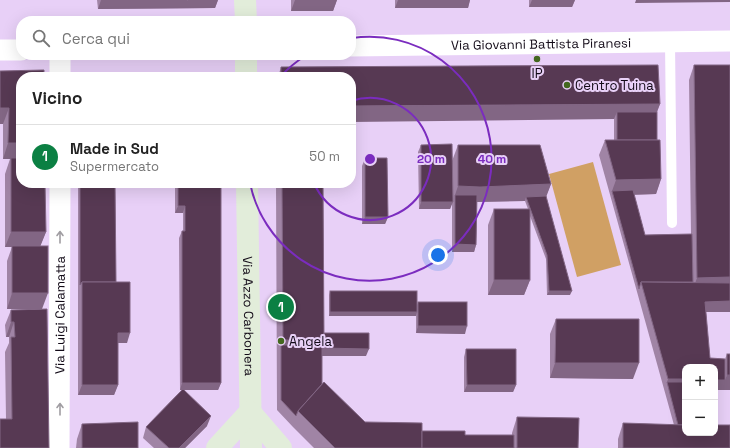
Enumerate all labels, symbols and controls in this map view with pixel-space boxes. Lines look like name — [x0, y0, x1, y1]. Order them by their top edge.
search box — [16, 16, 356, 60]
icon: search — [30, 27, 52, 49]
text: Cerca qui — [62, 29, 130, 48]
street label: Via Giovanni Battista Piranesi — [451, 34, 631, 54]
marker: IP — [532, 54, 542, 64]
place label: IP — [532, 65, 543, 82]
place label: Centro Tuina — [575, 77, 654, 94]
marker: Centro Tuina — [562, 80, 572, 90]
text: Vicino — [32, 87, 82, 109]
text: Made in Sud — [70, 139, 159, 158]
text: 1 — [42, 148, 48, 165]
text: 50 m — [309, 148, 340, 165]
text: 20 m — [417, 151, 445, 167]
text: 40 m — [478, 151, 506, 167]
centre of rings — [363, 152, 377, 166]
text: Supermercato — [70, 158, 159, 175]
one-way arrow — [56, 231, 64, 244]
your location — [428, 245, 448, 265]
street label: Via Luigi Calamatta — [51, 255, 69, 374]
street label: Via Azzo Carbonera — [239, 256, 258, 377]
pin: 1 — [268, 292, 294, 322]
place label: Angela — [289, 333, 332, 350]
marker: Angela — [276, 336, 286, 346]
map controls — [682, 364, 718, 436]
button: + — [682, 364, 718, 400]
button: − — [682, 400, 718, 436]
one-way arrow — [56, 403, 63, 416]

